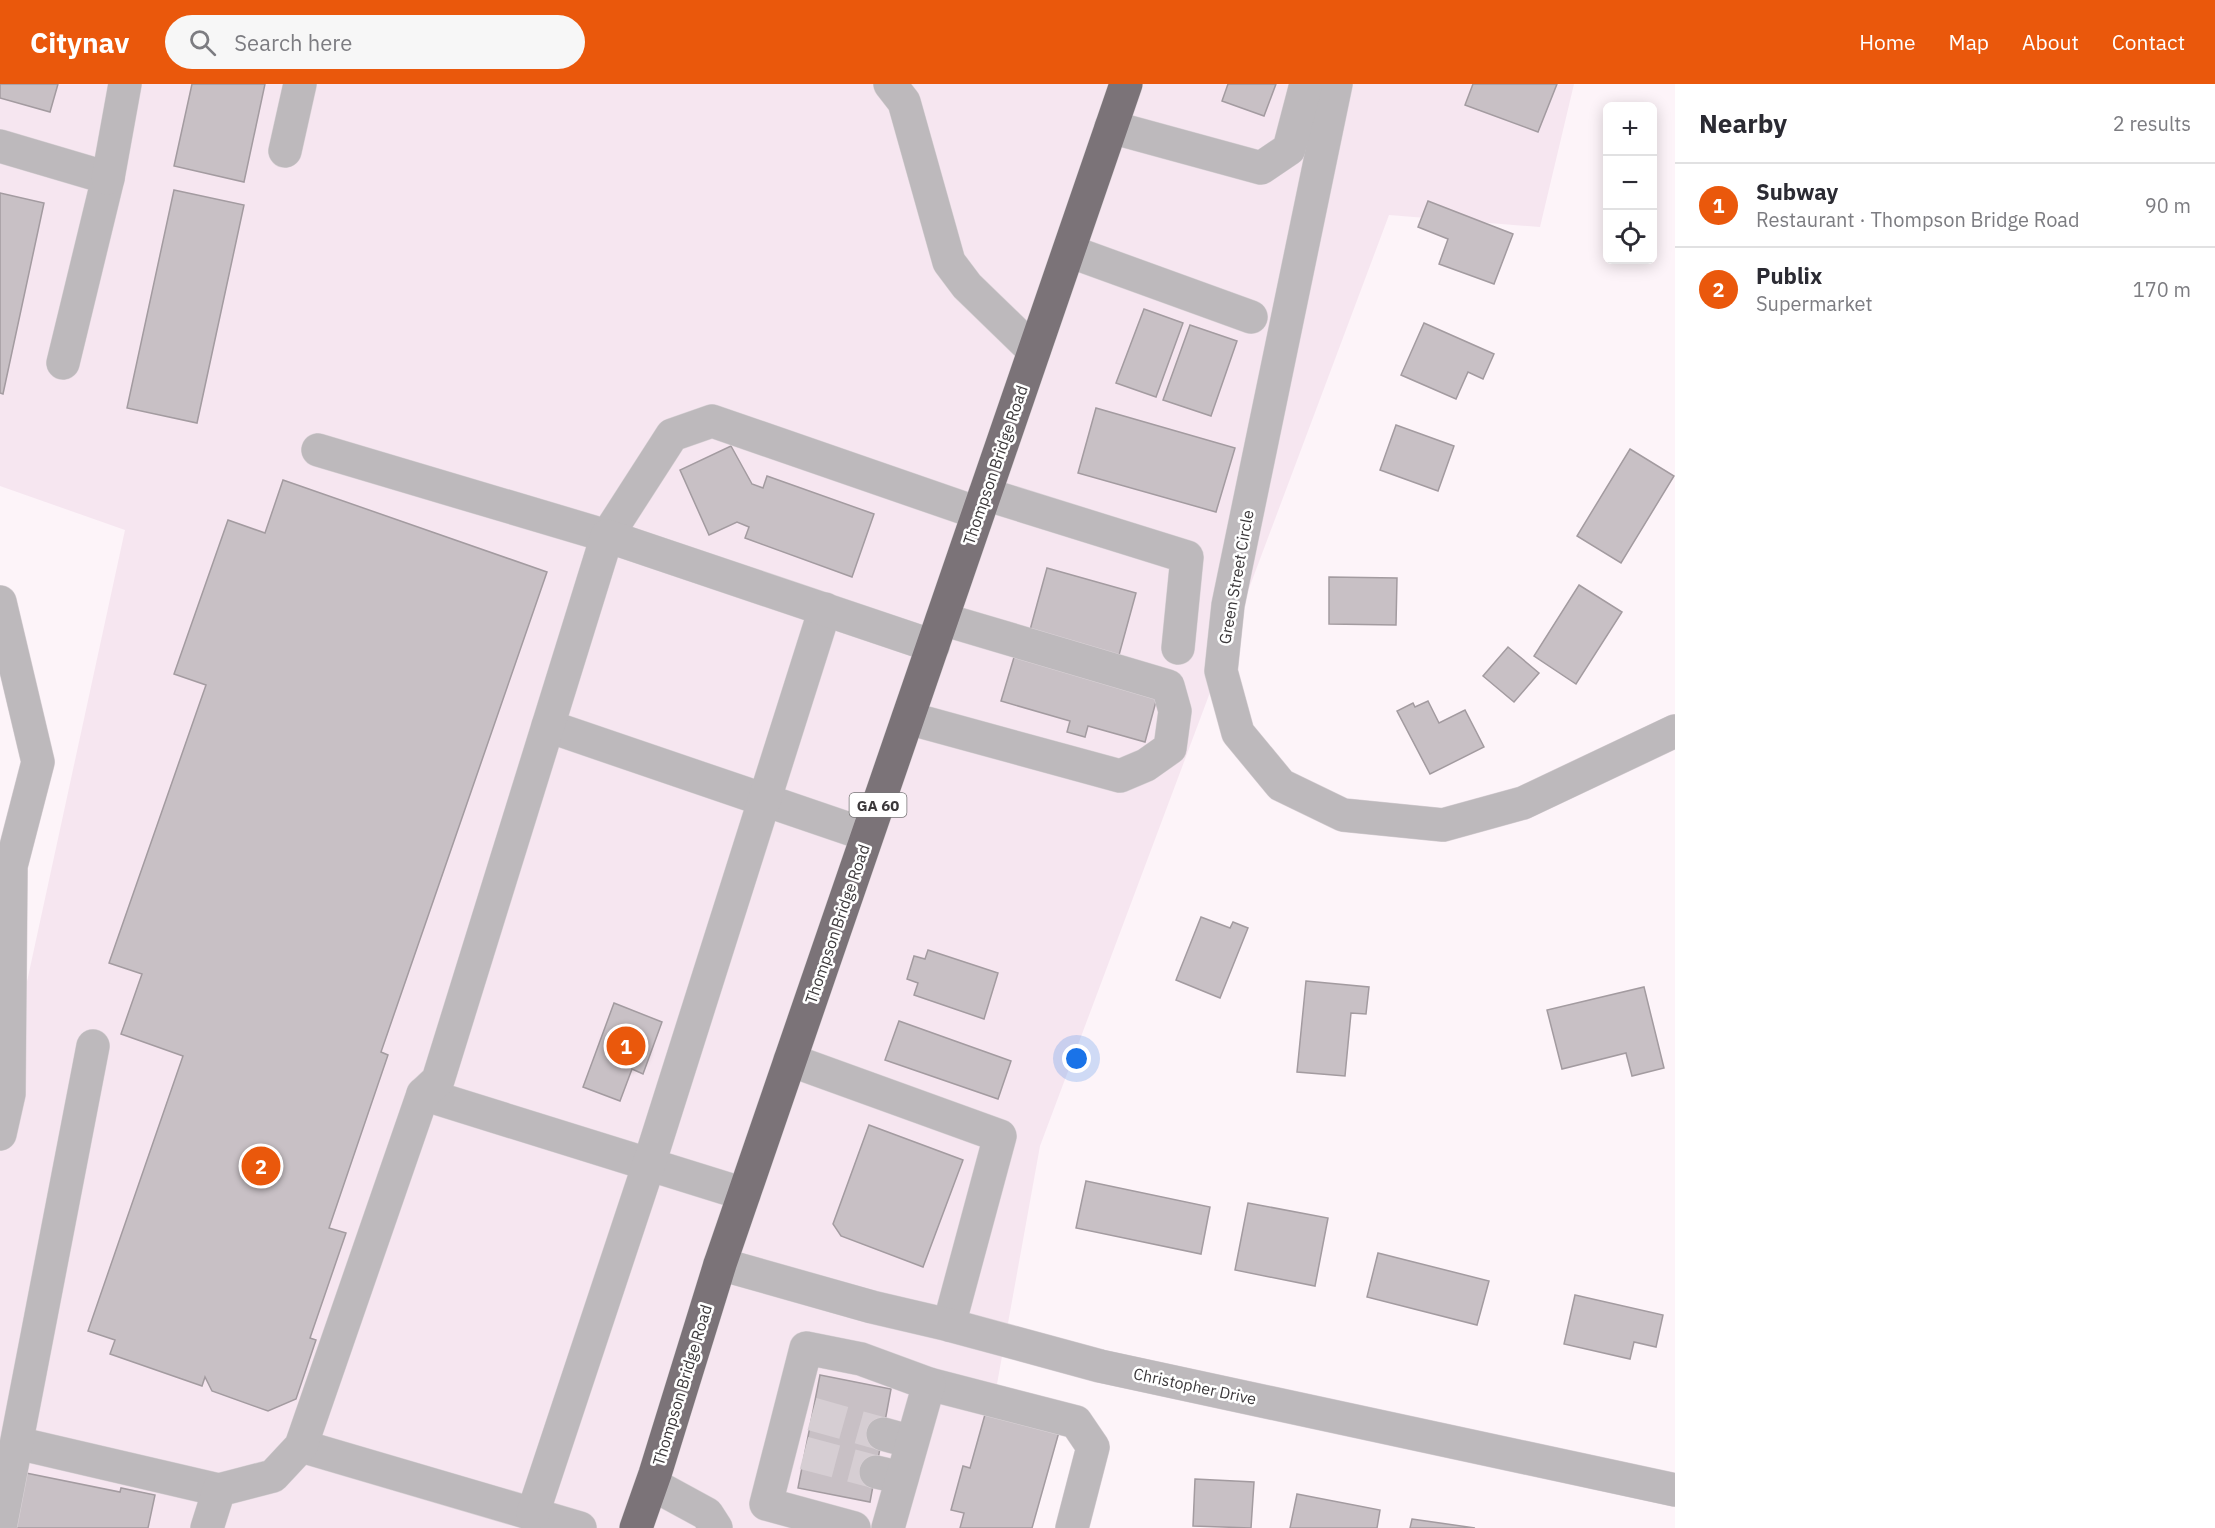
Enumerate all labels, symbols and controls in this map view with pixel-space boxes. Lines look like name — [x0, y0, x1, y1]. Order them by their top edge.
search box — [165, 15, 585, 69]
text: Citynav — [30, 24, 129, 61]
icon: search — [186, 26, 219, 59]
text: Search here — [234, 28, 352, 57]
text: Home — [1859, 28, 1916, 56]
text: Map — [1949, 28, 1989, 56]
text: About — [2022, 28, 2079, 56]
text: Contact — [2112, 28, 2185, 56]
map controls — [1603, 102, 1657, 264]
button: + — [1603, 102, 1657, 156]
text: Nearby — [1699, 106, 1787, 140]
text: 2 results — [2113, 110, 2191, 137]
button: − — [1603, 156, 1657, 210]
text: Subway — [1756, 177, 1838, 206]
text: 1 — [1713, 192, 1725, 219]
text: 90 m — [2145, 192, 2191, 219]
text: Restaurant · Thompson Bridge Road — [1756, 206, 2080, 233]
button: locate — [1603, 210, 1657, 264]
text: Publix — [1756, 261, 1822, 290]
text: 2 — [1713, 276, 1725, 303]
text: 170 m — [2133, 276, 2191, 303]
text: Supermarket — [1756, 290, 1873, 317]
street label: Thompson Bridge Road — [958, 383, 1032, 547]
street label: Green Street Circle — [1214, 508, 1258, 646]
road number: GA 60 — [850, 793, 906, 817]
street label: Thompson Bridge Road — [800, 842, 874, 1006]
pin: 1 — [606, 1024, 646, 1068]
your location — [1062, 1044, 1091, 1073]
pin: 2 — [242, 1144, 280, 1188]
street label: Thompson Bridge Road — [648, 1302, 716, 1468]
street label: Christopher Drive — [1132, 1363, 1258, 1409]

